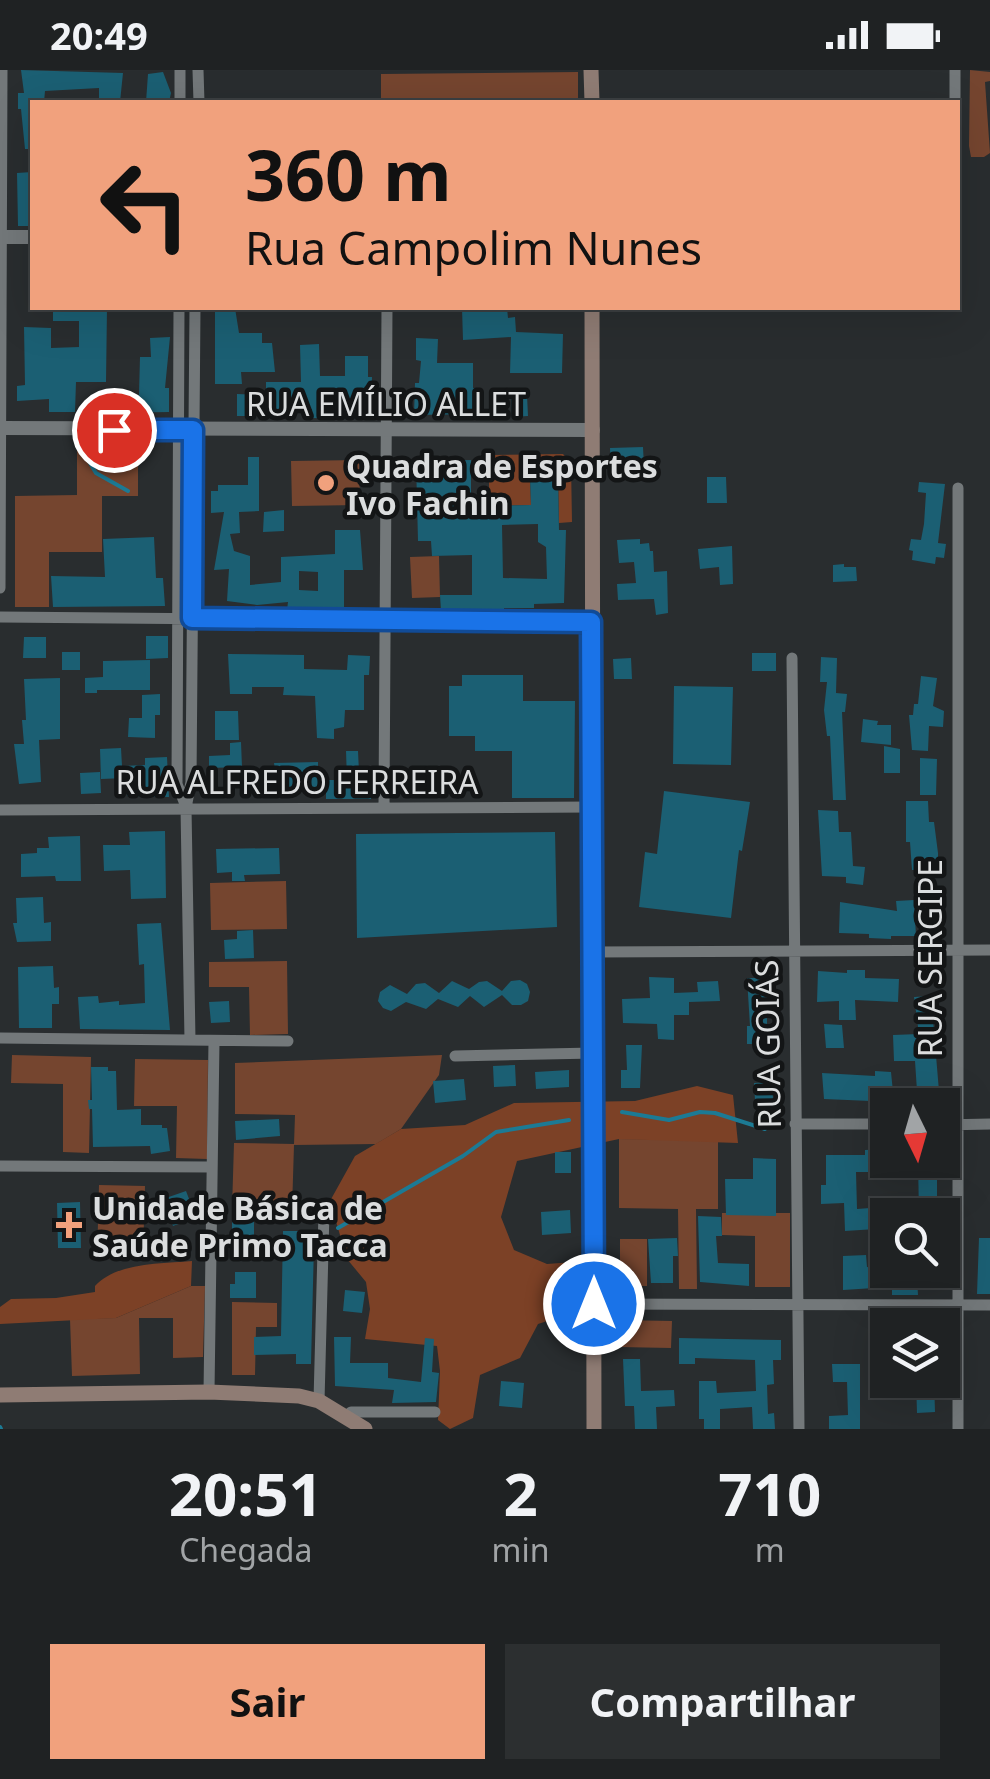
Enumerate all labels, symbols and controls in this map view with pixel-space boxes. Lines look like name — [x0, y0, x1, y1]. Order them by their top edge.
text: 20:49 — [50, 9, 148, 61]
text: 360 m — [245, 126, 452, 222]
icon: left — [80, 140, 210, 270]
text: Rua Campolim Nunes — [245, 217, 702, 278]
street label: RUA EMÍLIO ALLET — [246, 382, 526, 425]
pin — [72, 388, 157, 473]
icon: arrive — [87, 403, 142, 458]
place label: Quadra de Esportes Ivo Fachin — [346, 444, 658, 524]
marker: Quadra de Esportes Ivo Fachin — [315, 472, 337, 494]
street label: RUA ALFREDO FERREIRA — [115, 760, 479, 803]
street label: RUA SERGIPE — [908, 859, 951, 1057]
street label: RUA GOIÁS — [744, 959, 790, 1129]
north arrow — [870, 1088, 960, 1178]
map controls — [870, 1088, 960, 1398]
place label: Unidade Básica de Saúde Primo Tacca — [92, 1186, 388, 1266]
button: search — [870, 1198, 960, 1288]
marker: Unidade Básica de Saúde Primo Tacca — [56, 1212, 82, 1238]
position arrow — [542, 1252, 646, 1356]
button: layers — [870, 1308, 960, 1398]
text: 20:51 — [169, 1452, 323, 1534]
text: 2 — [503, 1452, 538, 1534]
text: 710 — [718, 1452, 821, 1534]
text: Chegada — [179, 1528, 312, 1571]
text: min — [492, 1528, 550, 1571]
text: m — [755, 1528, 785, 1571]
button: Sair — [50, 1644, 485, 1759]
button: Compartilhar — [505, 1644, 940, 1759]

